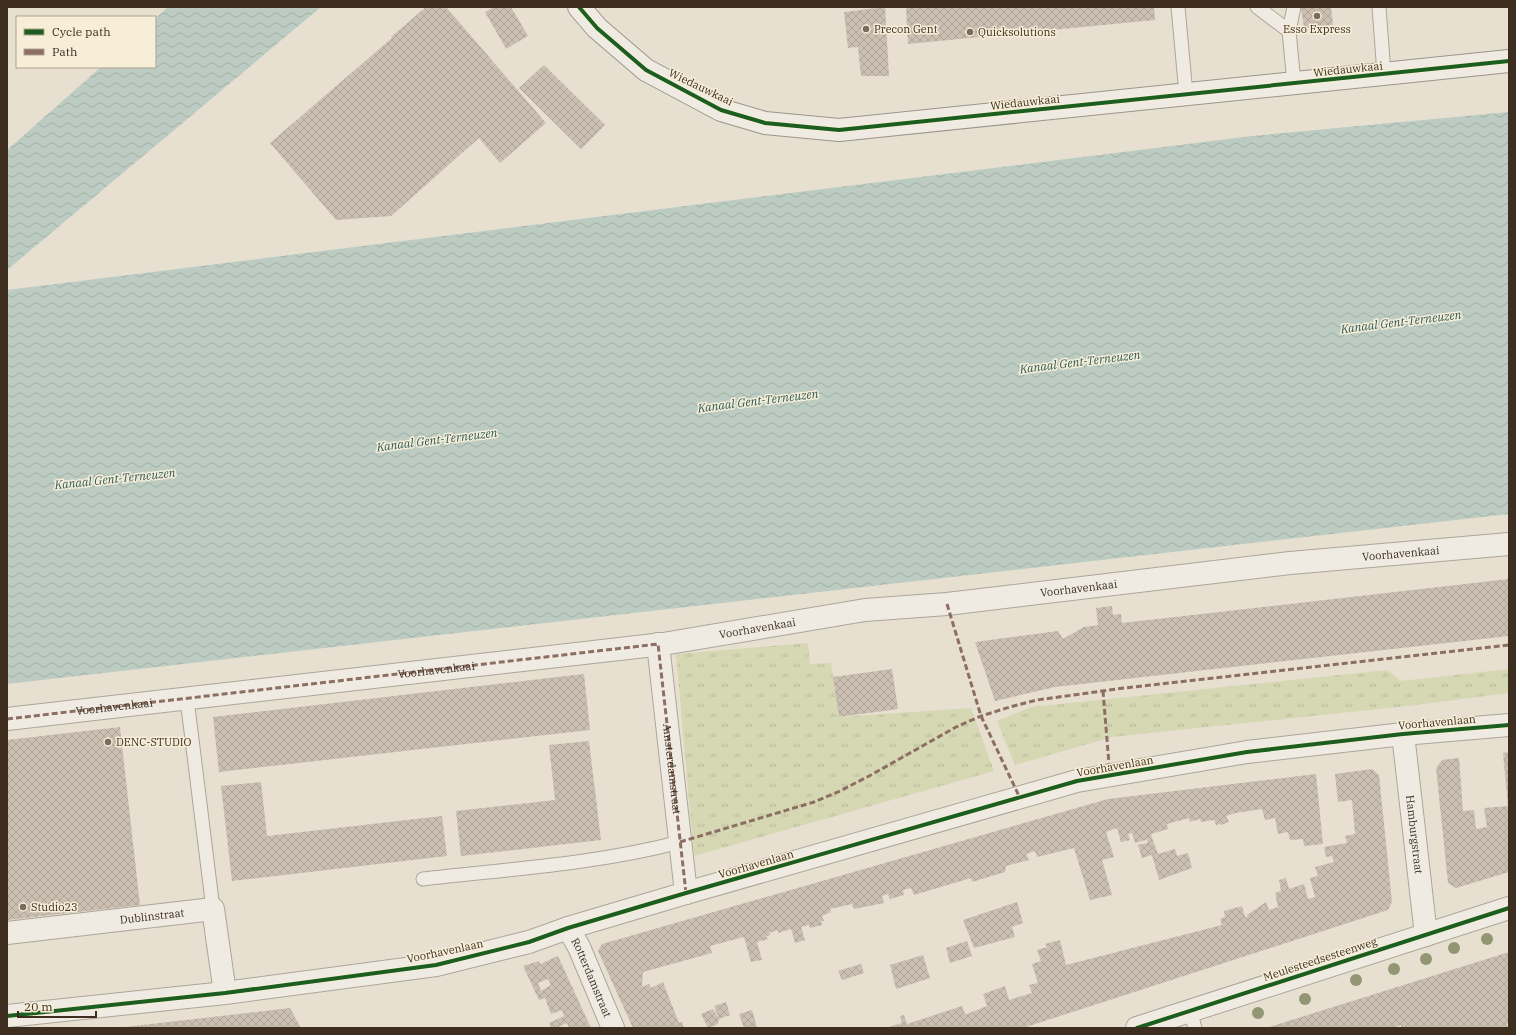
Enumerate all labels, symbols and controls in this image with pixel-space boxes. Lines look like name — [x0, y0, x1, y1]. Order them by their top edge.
marker: Esso Express — [1312, 11, 1322, 21]
legend — [16, 16, 156, 68]
place label: Precon Gent — [874, 22, 938, 36]
place label: Esso Express — [1283, 22, 1351, 36]
text: Cycle path — [52, 24, 111, 39]
marker: Precon Gent — [861, 24, 871, 34]
place label: Quicksolutions — [978, 25, 1056, 39]
marker: Quicksolutions — [965, 27, 975, 37]
text: Path — [52, 44, 78, 59]
street label: Wiedauwkaai — [1313, 58, 1384, 80]
street label: Wiedauwkaai — [667, 65, 736, 109]
street label: Wiedauwkaai — [990, 91, 1061, 113]
water label: Kanaal Gent-Terneuzen — [1339, 307, 1462, 336]
water label: Kanaal Gent-Terneuzen — [1018, 347, 1141, 376]
water label: Kanaal Gent-Terneuzen — [696, 386, 819, 415]
water label: Kanaal Gent-Terneuzen — [375, 425, 498, 454]
water label: Kanaal Gent-Terneuzen — [53, 465, 176, 492]
street label: Voorhavenkaai — [1362, 543, 1441, 564]
street label: Voorhavenkaai — [1039, 577, 1119, 600]
street label: Voorhavenkaai — [718, 615, 797, 641]
street label: Voorhavenkaai — [397, 659, 476, 681]
street label: Voorhavenkaai — [75, 695, 154, 718]
street label: Voorhavenlaan — [1398, 712, 1476, 732]
street label: Amsterdamstraat — [660, 723, 684, 815]
place label: DENC-STUDIO — [116, 735, 192, 749]
marker: DENC-STUDIO — [103, 737, 113, 747]
street label: Voorhavenlaan — [1075, 752, 1155, 780]
street label: Hamburgstraat — [1403, 794, 1426, 875]
street label: Voorhavenlaan — [717, 847, 795, 881]
place label: Studio23 — [31, 900, 78, 914]
marker: Studio23 — [18, 902, 28, 912]
street label: Dublinstraat — [119, 905, 185, 927]
street label: Meulesteedsesteenweg — [1261, 934, 1379, 984]
street label: Rotterdamstraat — [568, 935, 615, 1019]
street label: Voorhavenlaan — [405, 936, 485, 966]
scale bar — [18, 993, 96, 1019]
text: 20 m — [24, 999, 53, 1014]

